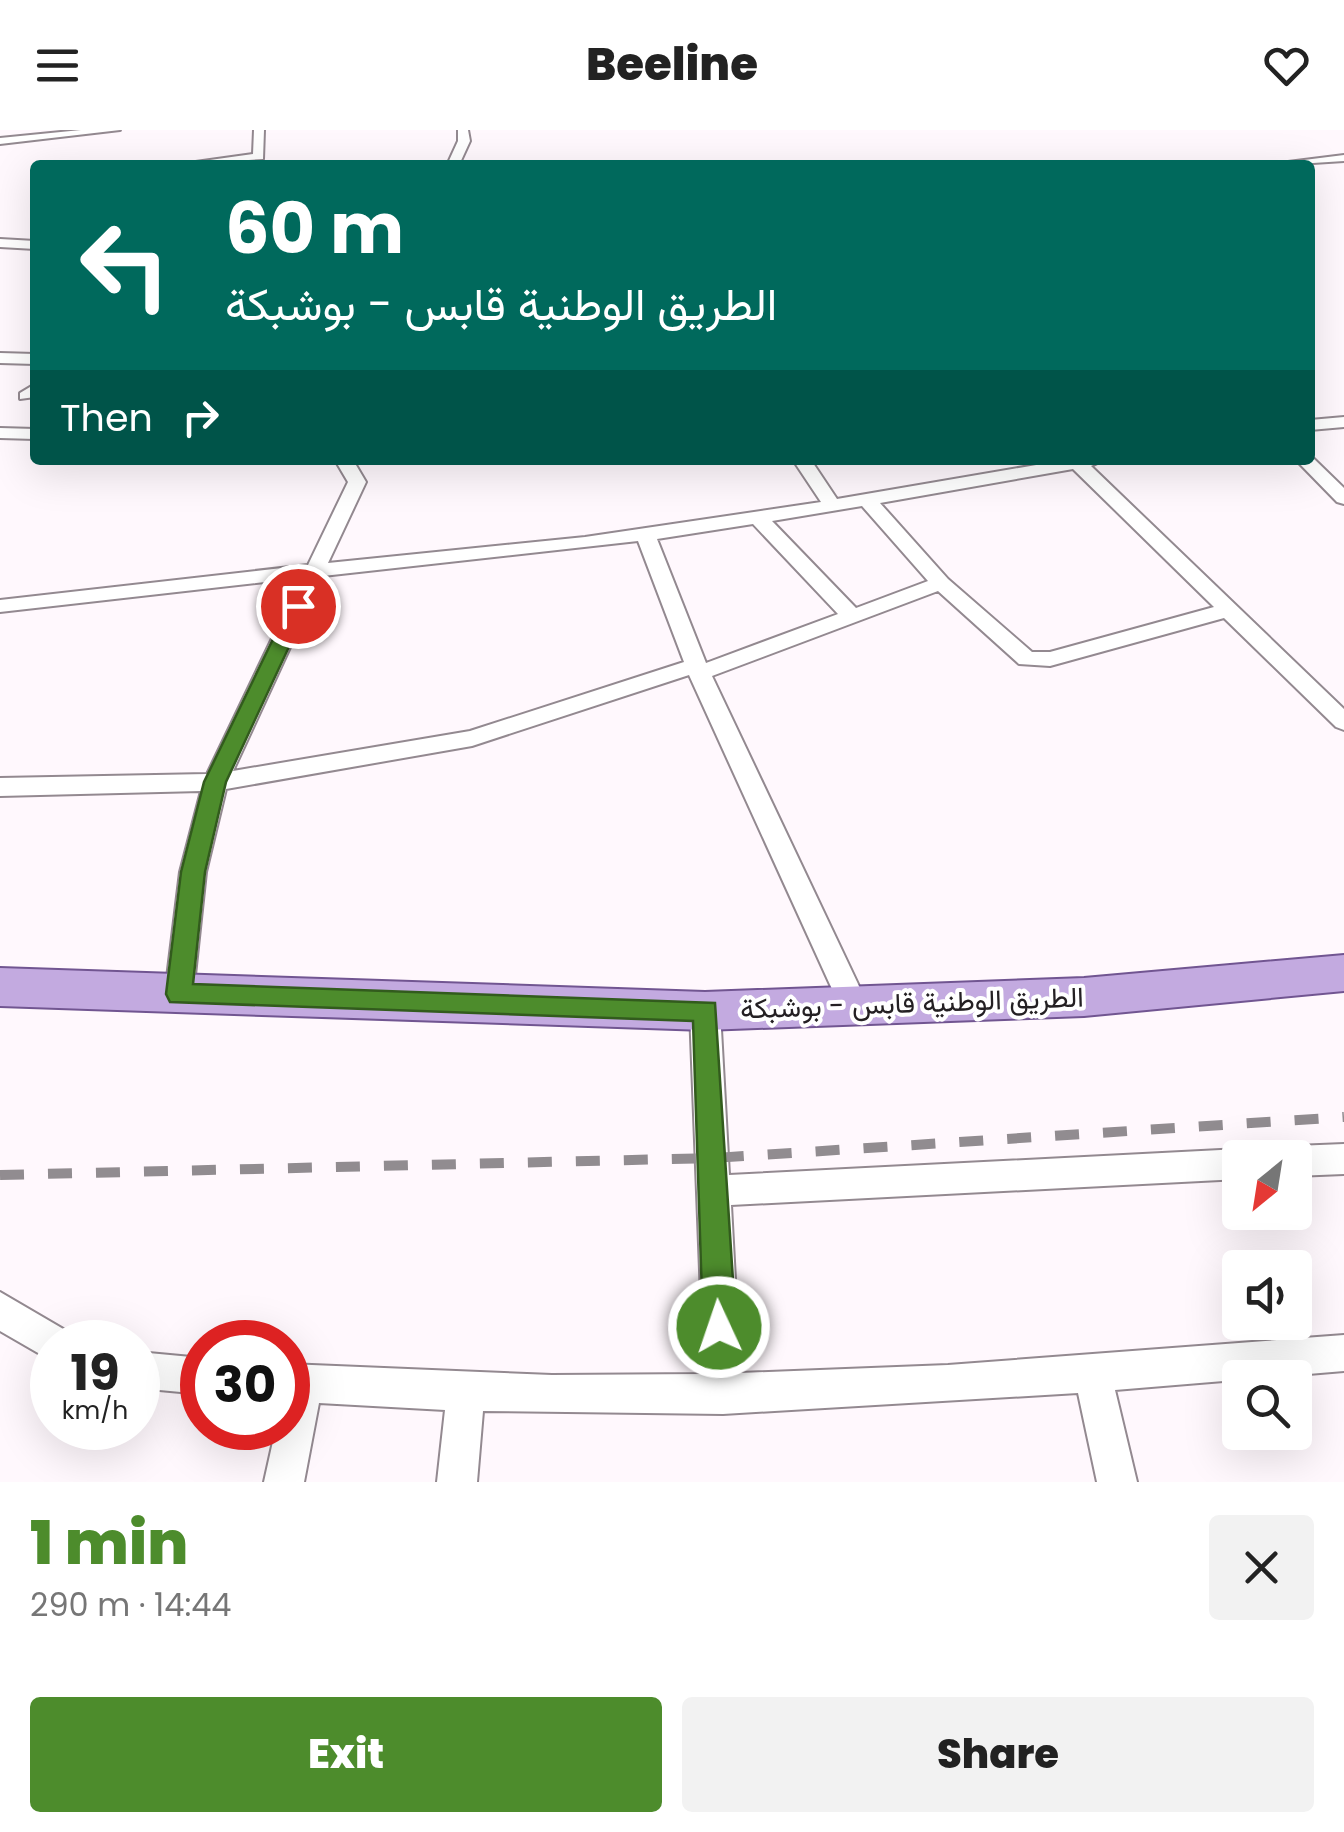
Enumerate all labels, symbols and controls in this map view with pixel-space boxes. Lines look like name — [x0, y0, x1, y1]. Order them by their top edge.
text: Beeline — [586, 33, 758, 96]
icon: menu — [30, 38, 85, 93]
icon: heart — [1259, 38, 1314, 93]
text: 60 m — [225, 179, 404, 278]
icon: left — [60, 200, 190, 330]
text: الطريق الوطنية قابس - بوشبكة — [225, 273, 777, 336]
icon: right — [173, 390, 228, 445]
text: Then — [60, 391, 153, 444]
pin — [256, 564, 341, 649]
icon: arrive — [271, 579, 326, 634]
street label: الطريق الوطنية قابس - بوشبكة — [740, 978, 1084, 1028]
north arrow — [1222, 1140, 1312, 1230]
map controls — [1222, 1140, 1312, 1450]
button: sound — [1222, 1250, 1312, 1340]
position arrow — [667, 1275, 771, 1379]
speed limit sign: 30 — [180, 1320, 310, 1450]
text: 19 — [70, 1337, 120, 1408]
button: search — [1222, 1360, 1312, 1450]
text: km/h — [62, 1393, 128, 1428]
text: 1 min — [30, 1501, 188, 1585]
button: close — [1209, 1515, 1314, 1620]
text: 290 m · 14:44 — [30, 1582, 231, 1627]
button: Exit — [30, 1697, 662, 1812]
button: Share — [682, 1697, 1314, 1812]

